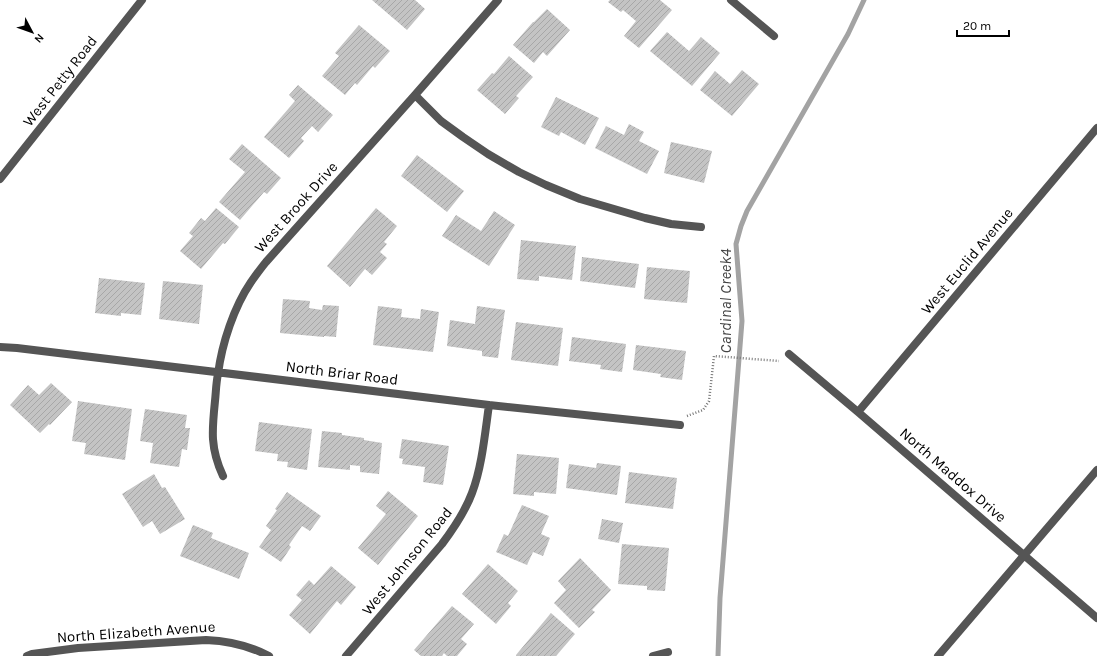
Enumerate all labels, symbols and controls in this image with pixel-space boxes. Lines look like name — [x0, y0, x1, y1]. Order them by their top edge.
north arrow — [12, 12, 52, 52]
scale bar — [957, 12, 1009, 38]
text: 20 m — [963, 19, 991, 33]
text: N — [32, 31, 47, 45]
street label: West Petty Road — [19, 32, 101, 130]
street label: West Brook Drive — [251, 158, 341, 256]
street label: West Euclid Avenue — [917, 204, 1017, 318]
water label: Cardinal Creek4 — [716, 248, 735, 353]
street label: North Briar Road — [285, 357, 399, 389]
street label: North Maddox Drive — [896, 424, 1010, 526]
street label: West Johnson Road — [358, 504, 456, 618]
street label: North Elizabeth Avenue — [56, 617, 216, 647]

